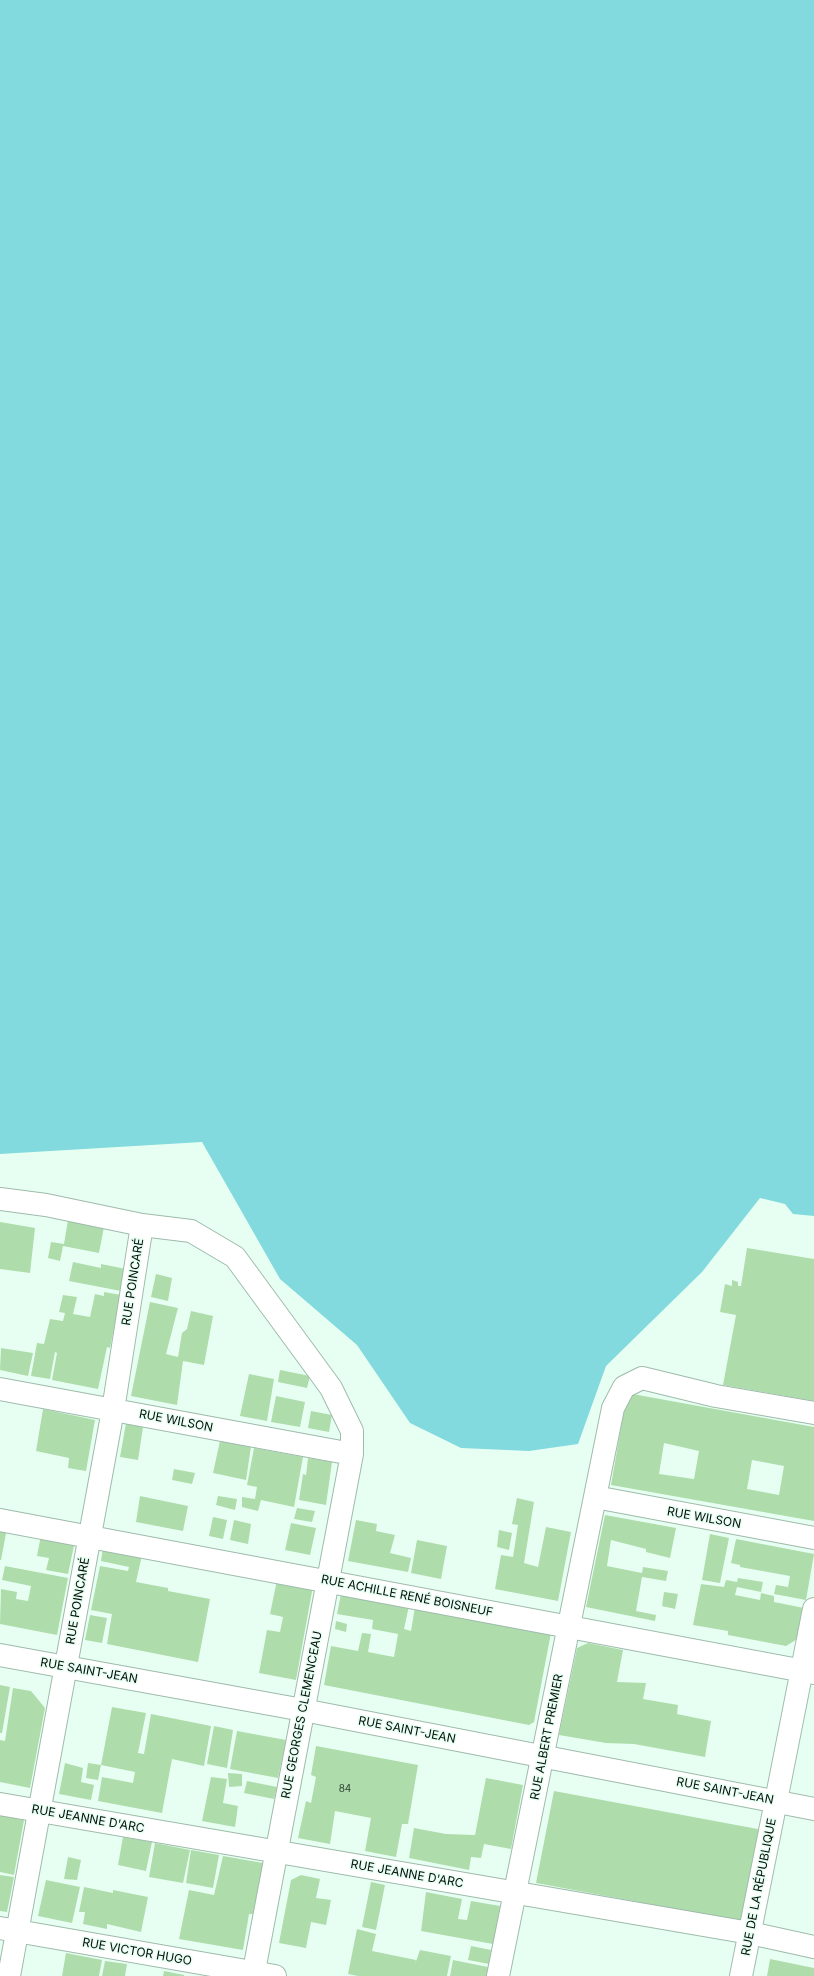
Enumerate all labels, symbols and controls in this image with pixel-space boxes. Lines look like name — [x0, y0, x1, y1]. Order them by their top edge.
street label: RUE POINCARÉ — [119, 1237, 147, 1327]
street label: RUE WILSON — [138, 1407, 214, 1435]
street label: RUE WILSON — [666, 1504, 742, 1532]
street label: RUE POINCARÉ — [63, 1556, 93, 1646]
street label: RUE ACHILLE RENÉ BOISNEUF — [320, 1572, 494, 1620]
street label: RUE GEORGES CLEMENCEAU — [279, 1630, 325, 1800]
street label: RUE SAINT-JEAN — [39, 1655, 139, 1687]
street label: RUE ALBERT PREMIER — [528, 1673, 566, 1801]
street label: RUE SAINT-JEAN — [357, 1714, 457, 1746]
street label: RUE SAINT-JEAN — [675, 1775, 775, 1807]
house number: 84 — [339, 1783, 351, 1795]
street label: RUE JEANNE D'ARC — [30, 1802, 146, 1836]
street label: RUE DE LA RÉPUBLIQUE — [739, 1817, 779, 1957]
street label: RUE JEANNE D'ARC — [349, 1857, 465, 1891]
street label: RUE VICTOR HUGO — [81, 1935, 193, 1969]

